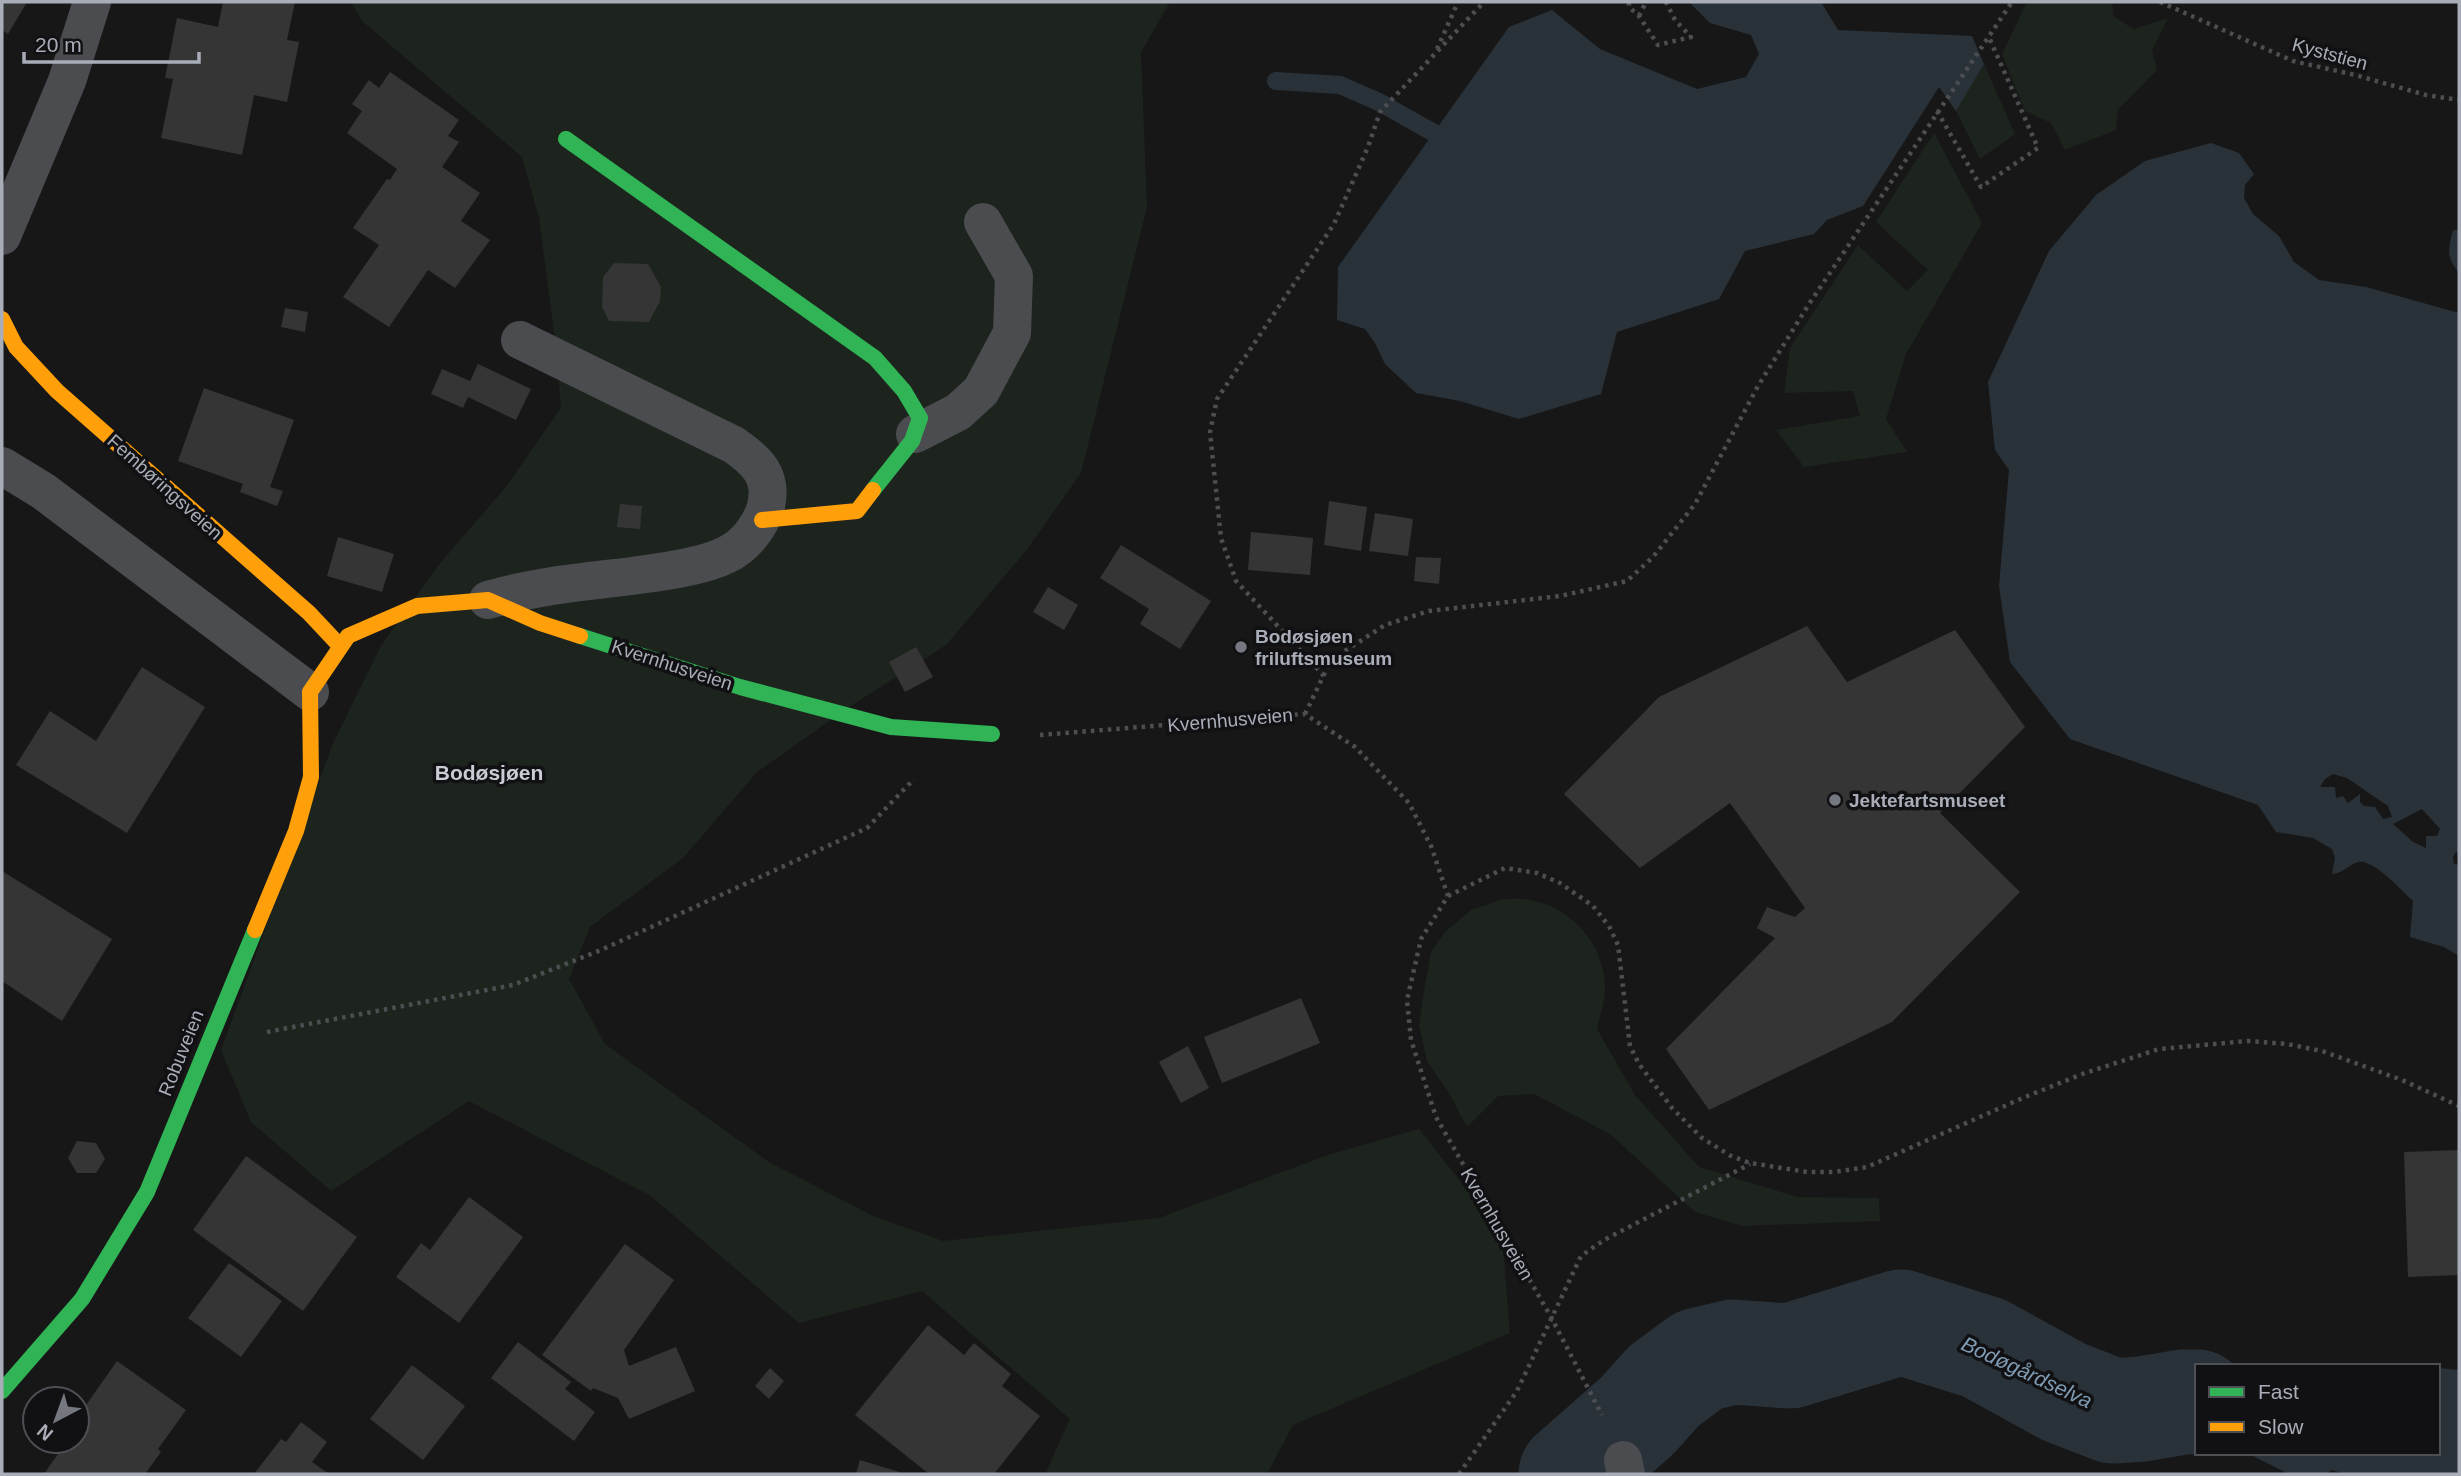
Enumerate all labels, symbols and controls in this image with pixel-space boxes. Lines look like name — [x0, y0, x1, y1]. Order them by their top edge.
scale bar — [24, 21, 200, 65]
text: 20 m — [35, 33, 82, 56]
street label: Kyststien — [2290, 34, 2370, 74]
street label: Fembøringsveien — [103, 430, 227, 544]
place label: Bodøsjøen friluftsmuseum — [1255, 626, 1392, 669]
street label: Kvernhusveien — [609, 636, 735, 694]
marker: Bodøsjøen friluftsmuseum — [1233, 639, 1249, 655]
street label: Kvernhusveien — [1166, 704, 1294, 736]
district label: Bodøsjøen — [435, 761, 543, 784]
place label: Jektefartsmuseet — [1849, 790, 2006, 811]
marker: Jektefartsmuseet — [1827, 792, 1843, 808]
street label: Robuveien — [154, 1007, 208, 1099]
street label: Kvernhusveien — [1456, 1164, 1538, 1284]
water label: Bodøgårdselva — [1958, 1332, 2096, 1412]
legend — [2195, 1364, 2440, 1455]
text: Fast — [2258, 1380, 2299, 1403]
north arrow — [21, 1385, 91, 1455]
text: Slow — [2258, 1415, 2304, 1438]
text: N — [33, 1420, 57, 1445]

